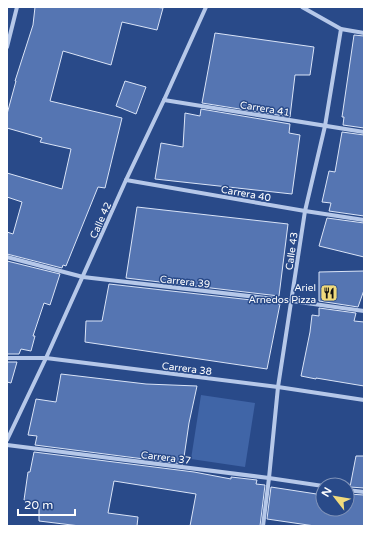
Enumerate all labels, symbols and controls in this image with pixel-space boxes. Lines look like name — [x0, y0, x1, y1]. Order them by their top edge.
street label: Carrera 41 — [239, 99, 291, 119]
street label: Carrera 40 — [220, 184, 272, 204]
street label: Calle 42 — [88, 200, 114, 240]
street label: Calle 43 — [283, 231, 301, 271]
street label: Carrera 39 — [159, 273, 211, 291]
place label: Ariel Arnedos Pizza — [249, 282, 316, 306]
restaurant icon: Ariel Arnedos Pizza — [319, 283, 339, 303]
street label: Carrera 38 — [161, 360, 213, 378]
street label: Carrera 37 — [140, 449, 192, 467]
north arrow — [315, 477, 355, 517]
text: N — [319, 485, 335, 499]
scale bar — [18, 491, 75, 517]
text: 20 m — [24, 498, 53, 512]

